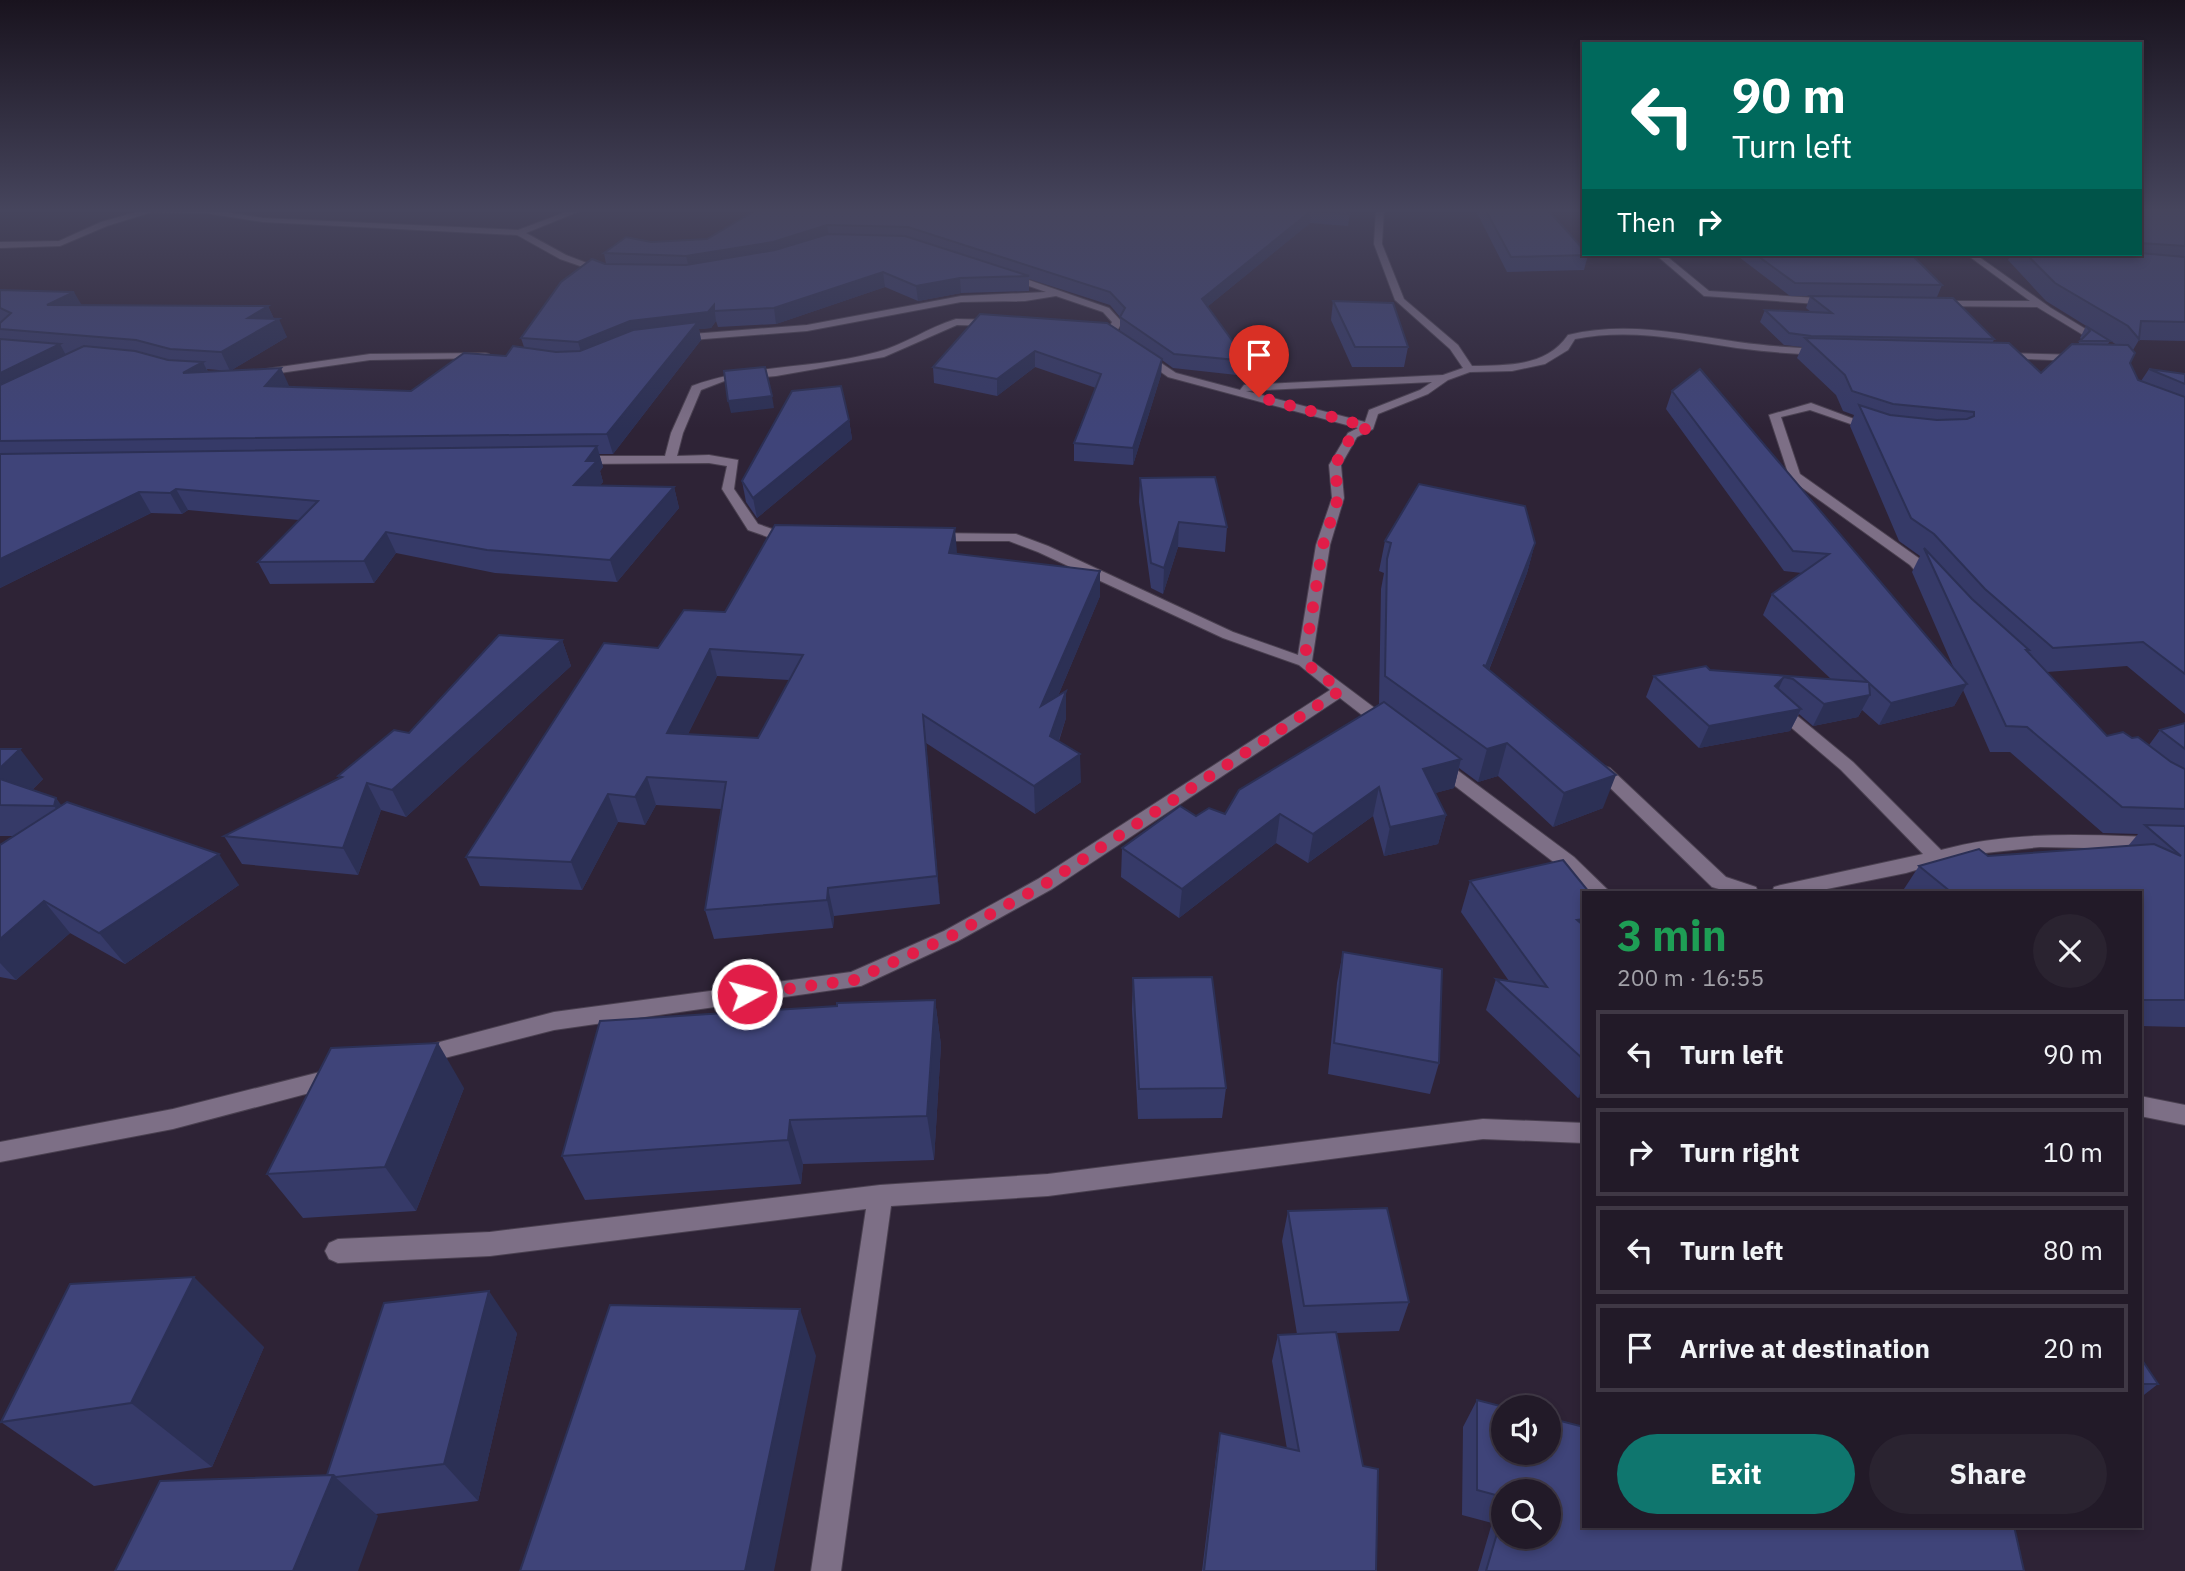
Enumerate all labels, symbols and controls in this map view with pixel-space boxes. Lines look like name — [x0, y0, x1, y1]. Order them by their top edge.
text: 90 m — [1732, 63, 1846, 126]
icon: left — [1617, 70, 1708, 161]
text: Turn left — [1732, 125, 1852, 167]
icon: right — [1690, 203, 1728, 241]
text: Then — [1617, 205, 1676, 239]
pin — [1229, 325, 1289, 397]
icon: arrive — [1240, 336, 1278, 374]
text: 3 min — [1617, 908, 1727, 963]
button: close — [2033, 914, 2107, 988]
position arrow — [710, 957, 784, 1031]
text: 200 m · 16:55 — [1617, 962, 1764, 992]
icon: left — [1621, 1035, 1659, 1073]
text: Turn left — [1680, 1037, 1783, 1071]
text: 90 m — [2043, 1037, 2103, 1071]
icon: right — [1621, 1133, 1659, 1171]
text: Turn right — [1680, 1135, 1799, 1169]
text: 10 m — [2043, 1135, 2103, 1169]
icon: left — [1621, 1231, 1659, 1269]
text: Turn left — [1680, 1233, 1783, 1267]
text: 80 m — [2043, 1233, 2103, 1267]
icon: arrive — [1621, 1329, 1659, 1367]
text: Arrive at destination — [1680, 1331, 1930, 1365]
text: 20 m — [2043, 1331, 2103, 1365]
map controls — [1491, 1395, 1561, 1549]
button: sound — [1491, 1395, 1561, 1465]
button: Exit — [1617, 1434, 1855, 1514]
button: Share — [1869, 1434, 2107, 1514]
button: search — [1491, 1479, 1561, 1549]

